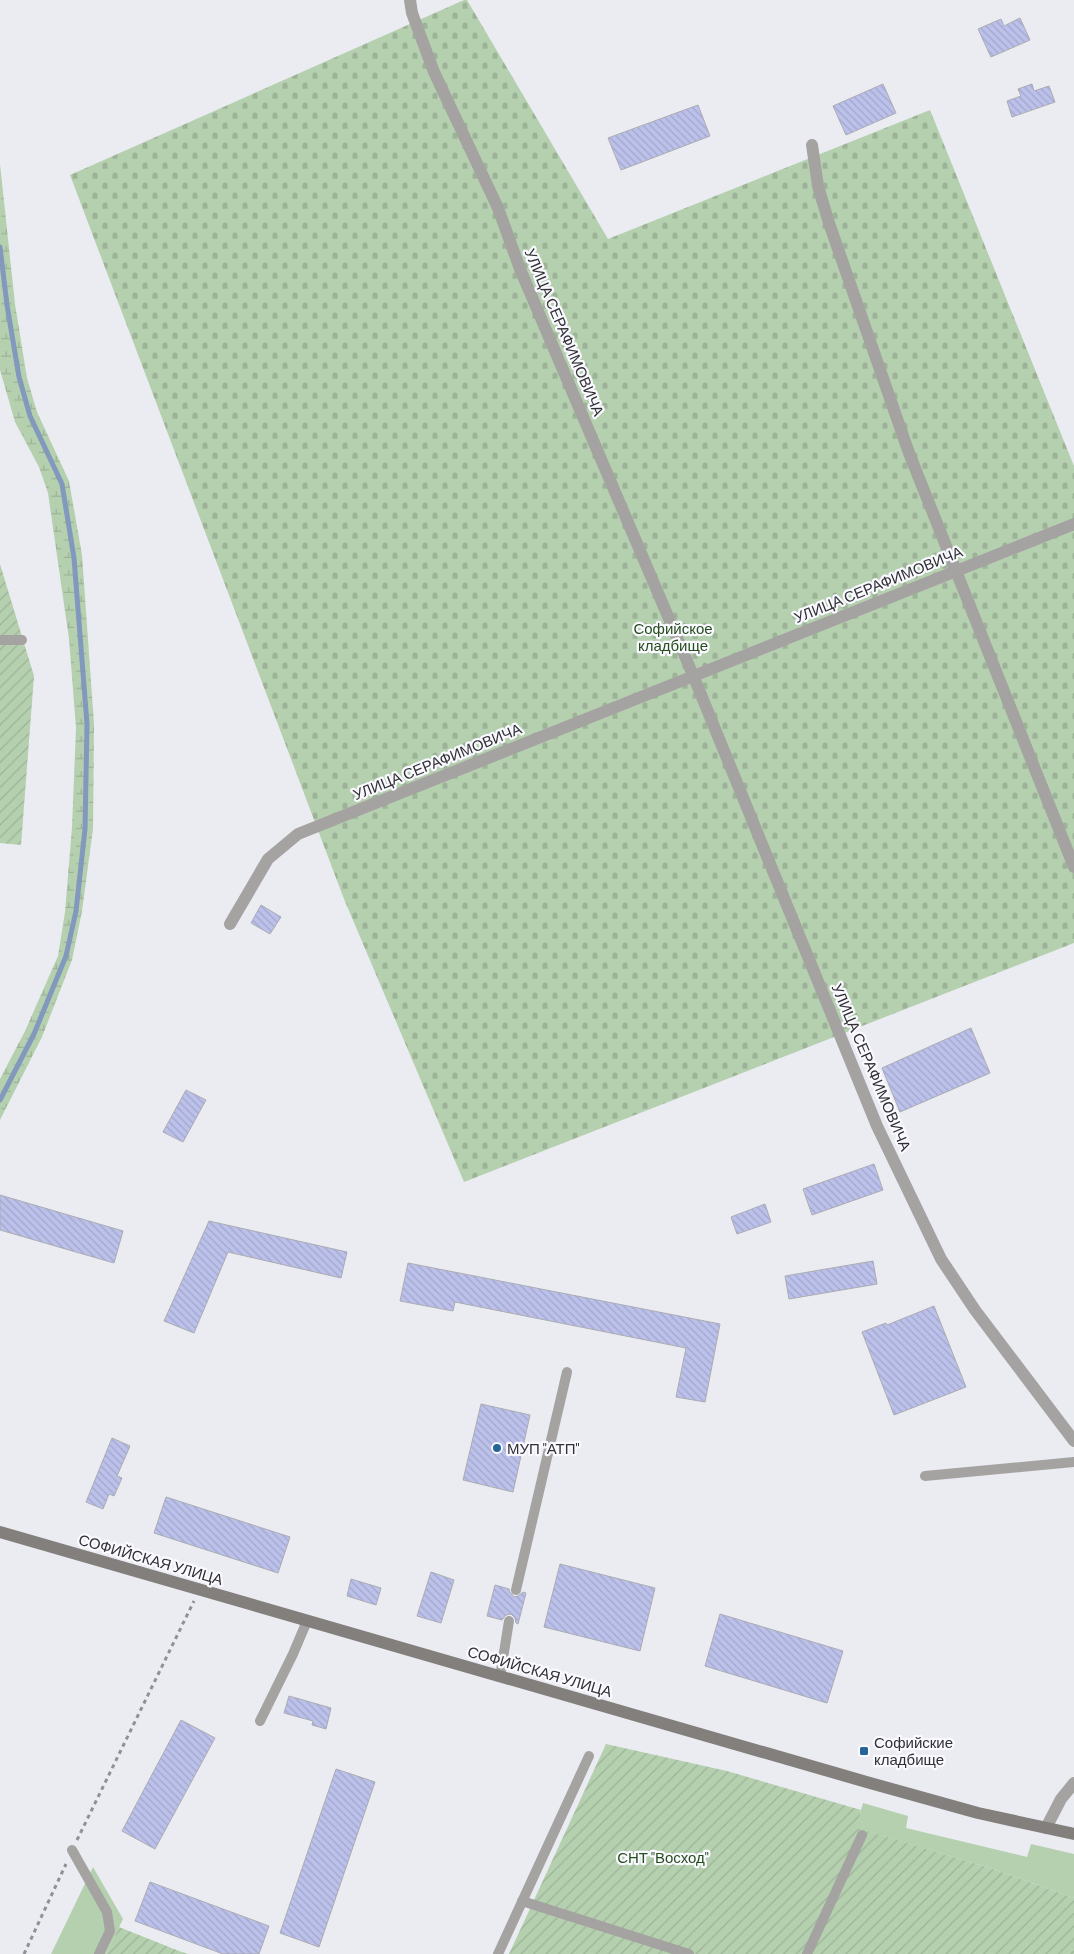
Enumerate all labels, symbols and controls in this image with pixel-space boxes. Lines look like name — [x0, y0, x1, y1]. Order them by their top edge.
street label: УЛИЦА СЕРАФИМОВИЧА — [522, 246, 608, 418]
street label: УЛИЦА СЕРАФИМОВИЧА — [791, 542, 965, 626]
park label: Софийское кладбище — [633, 619, 713, 654]
street label: УЛИЦА СЕРАФИМОВИЧА — [350, 719, 524, 803]
street label: УЛИЦА СЕРАФИМОВИЧА — [829, 981, 915, 1153]
place label: МУП "АТП" — [507, 1439, 580, 1457]
marker: МУП "АТП" — [491, 1442, 503, 1454]
street label: СОФИЙСКАЯ УЛИЦА — [77, 1530, 225, 1588]
street label: СОФИЙСКАЯ УЛИЦА — [466, 1642, 614, 1700]
place label: Софийские кладбище — [874, 1733, 953, 1768]
marker: Софийские кладбище — [858, 1745, 870, 1757]
park label: СНТ "Восход" — [617, 1848, 709, 1866]

